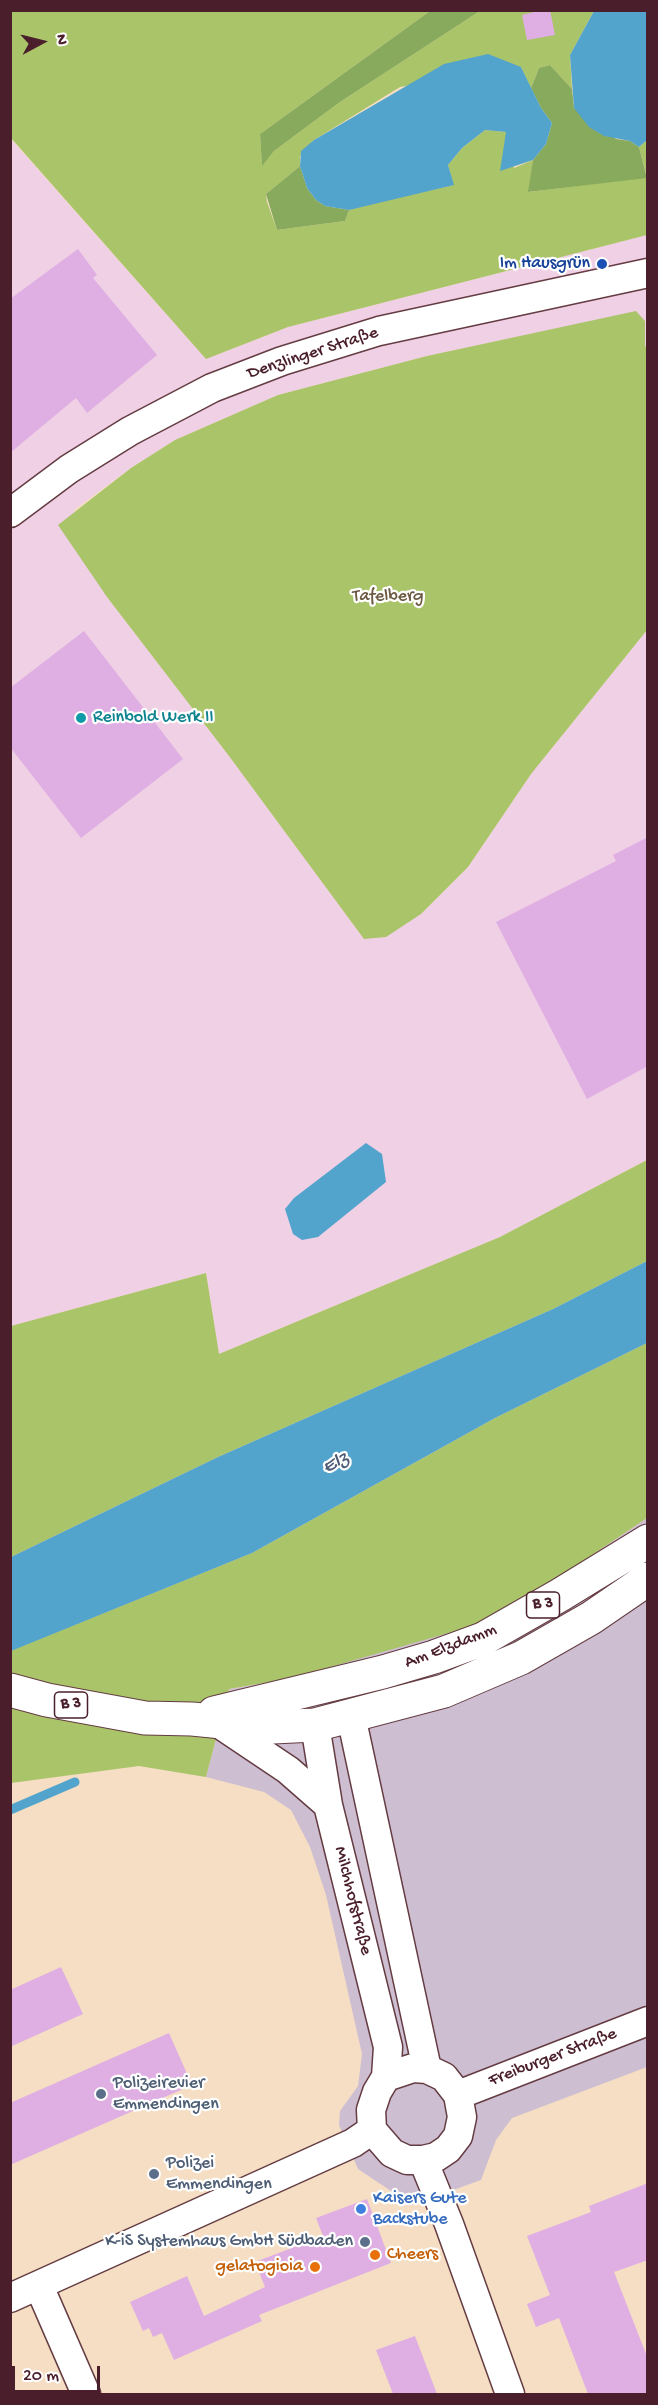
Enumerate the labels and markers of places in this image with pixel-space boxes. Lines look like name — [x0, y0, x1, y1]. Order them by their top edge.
place label: Im Hausgrün — [500, 253, 590, 275]
marker: Im Hausgrün — [595, 257, 609, 271]
place label: Reinbold Werk II — [93, 707, 214, 729]
marker: Reinbold Werk II — [74, 711, 88, 725]
place label: Polizeirevier Emmendingen — [113, 2073, 219, 2116]
marker: Polizeirevier Emmendingen — [94, 2087, 108, 2101]
place label: Polizei Emmendingen — [166, 2153, 272, 2196]
marker: Polizei Emmendingen — [147, 2167, 161, 2181]
place label: Kaisers Gute Backstube — [373, 2188, 466, 2230]
marker: Kaisers Gute Backstube — [354, 2202, 368, 2216]
place label: K-iS Systemhaus GmbH Südbaden — [105, 2231, 353, 2253]
marker: K-iS Systemhaus GmbH Südbaden — [358, 2235, 372, 2249]
place label: Cheers — [387, 2244, 438, 2266]
marker: Cheers — [368, 2248, 382, 2262]
place label: gelatogioia — [215, 2256, 303, 2278]
marker: gelatogioia — [308, 2260, 322, 2274]

